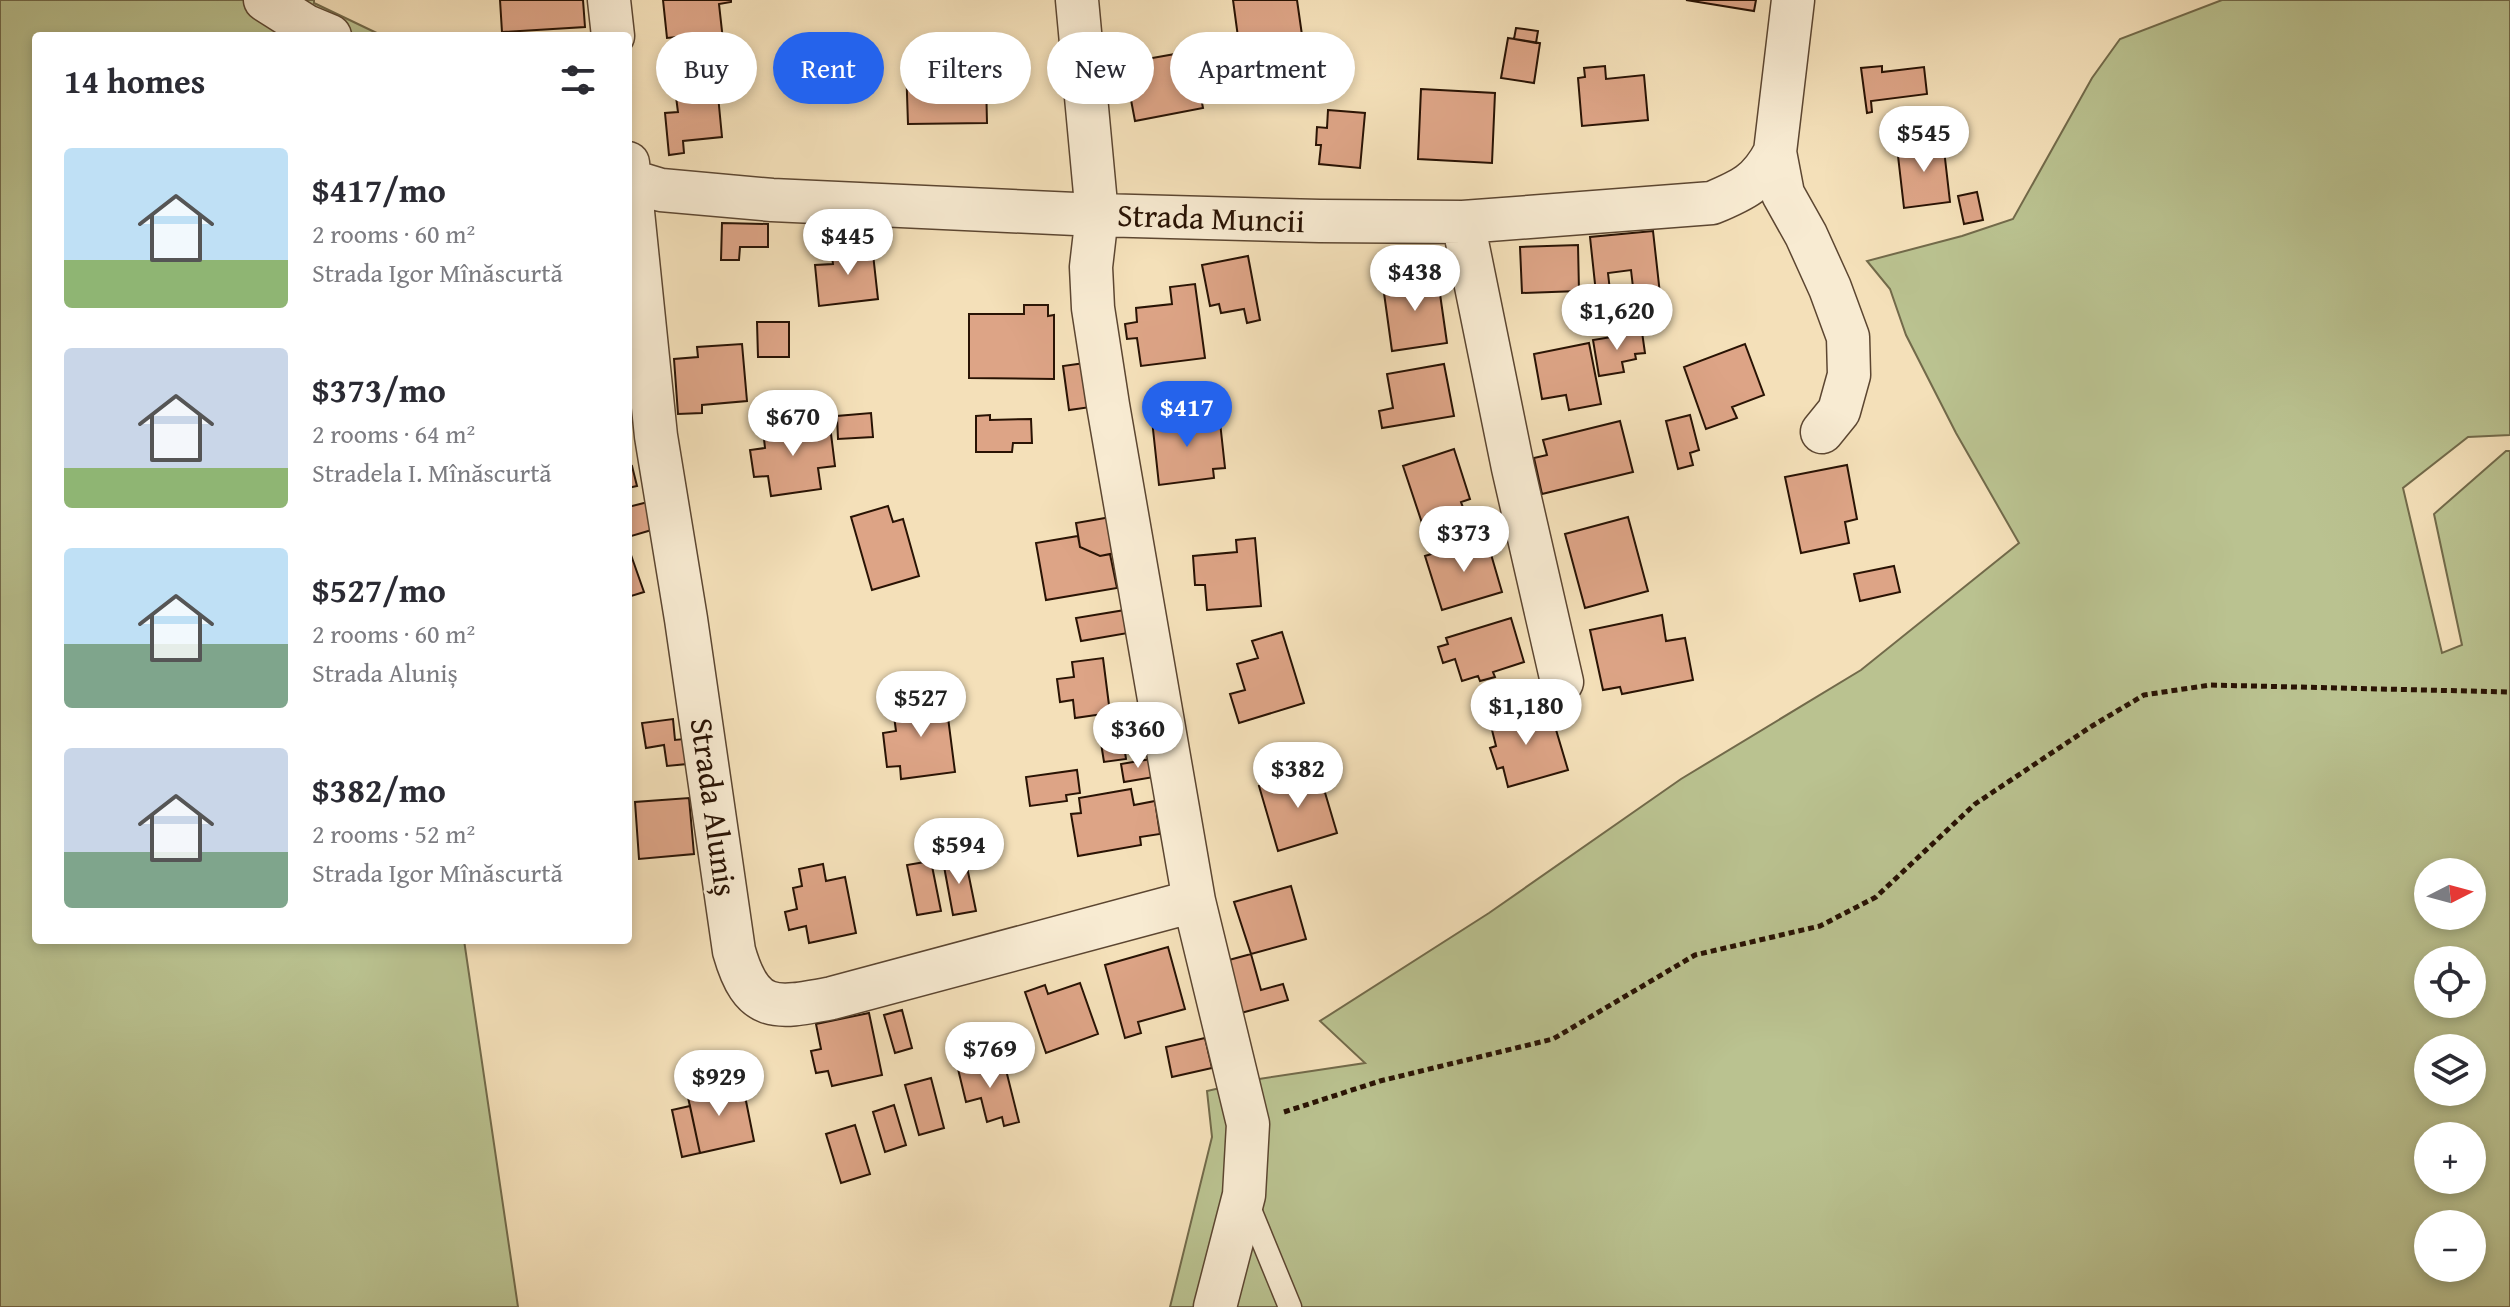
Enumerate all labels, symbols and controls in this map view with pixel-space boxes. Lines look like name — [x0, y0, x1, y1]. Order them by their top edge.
chip: Buy — [656, 32, 757, 104]
chip: Rent — [773, 32, 884, 104]
chip: Filters — [900, 32, 1031, 104]
chip: New — [1047, 32, 1154, 104]
chip: Apartment — [1170, 32, 1355, 104]
text: 14 homes — [64, 56, 205, 105]
icon: filters — [556, 58, 600, 102]
pin: $545 — [1877, 106, 1971, 174]
text: $545 — [1897, 112, 1951, 151]
text: $417/mo — [312, 165, 446, 214]
icon: home — [128, 180, 224, 276]
street label: Strada Muncii — [1116, 191, 1306, 244]
pin: $445 — [801, 209, 895, 277]
text: 2 rooms · 60 m² — [312, 214, 475, 253]
text: $445 — [821, 215, 875, 254]
pin: $438 — [1368, 245, 1462, 313]
text: $438 — [1388, 251, 1442, 290]
text: Strada Igor Mînăscurtă — [312, 253, 563, 292]
pin: $1,620 — [1552, 284, 1682, 352]
text: $1,620 — [1580, 290, 1654, 329]
text: $373/mo — [312, 365, 446, 414]
icon: home — [128, 380, 224, 476]
pin: $417 — [1140, 381, 1234, 449]
text: $417 — [1160, 387, 1214, 426]
pin: $670 — [746, 390, 840, 458]
text: $670 — [766, 396, 820, 435]
text: 2 rooms · 64 m² — [312, 414, 475, 453]
text: Stradela I. Mînăscurtă — [312, 453, 552, 492]
pin: $373 — [1417, 506, 1511, 574]
text: $373 — [1437, 512, 1491, 551]
text: $527/mo — [312, 565, 446, 614]
icon: home — [128, 580, 224, 676]
text: 2 rooms · 60 m² — [312, 614, 475, 653]
text: Strada Aluniș — [312, 653, 458, 692]
pin: $527 — [874, 671, 968, 739]
text: $527 — [894, 677, 948, 716]
pin: $1,180 — [1461, 679, 1591, 747]
text: $1,180 — [1489, 685, 1563, 724]
pin: $360 — [1091, 702, 1185, 770]
text: $360 — [1111, 708, 1165, 747]
street label: Strada Aluniș — [679, 715, 750, 899]
pin: $382 — [1251, 742, 1345, 810]
text: $382 — [1271, 748, 1325, 787]
text: $382/mo — [312, 765, 446, 814]
icon: home — [128, 780, 224, 876]
text: 2 rooms · 52 m² — [312, 814, 475, 853]
pin: $594 — [912, 818, 1006, 886]
text: $594 — [932, 824, 986, 863]
text: Strada Igor Mînăscurtă — [312, 853, 563, 892]
north arrow — [2414, 858, 2486, 930]
map controls — [2414, 858, 2486, 1282]
button: locate — [2414, 946, 2486, 1018]
pin: $769 — [943, 1022, 1037, 1090]
text: $769 — [963, 1028, 1017, 1067]
button: layers — [2414, 1034, 2486, 1106]
pin: $929 — [672, 1050, 766, 1118]
text: $929 — [692, 1056, 746, 1095]
button: + — [2414, 1122, 2486, 1194]
button: − — [2414, 1210, 2486, 1282]

